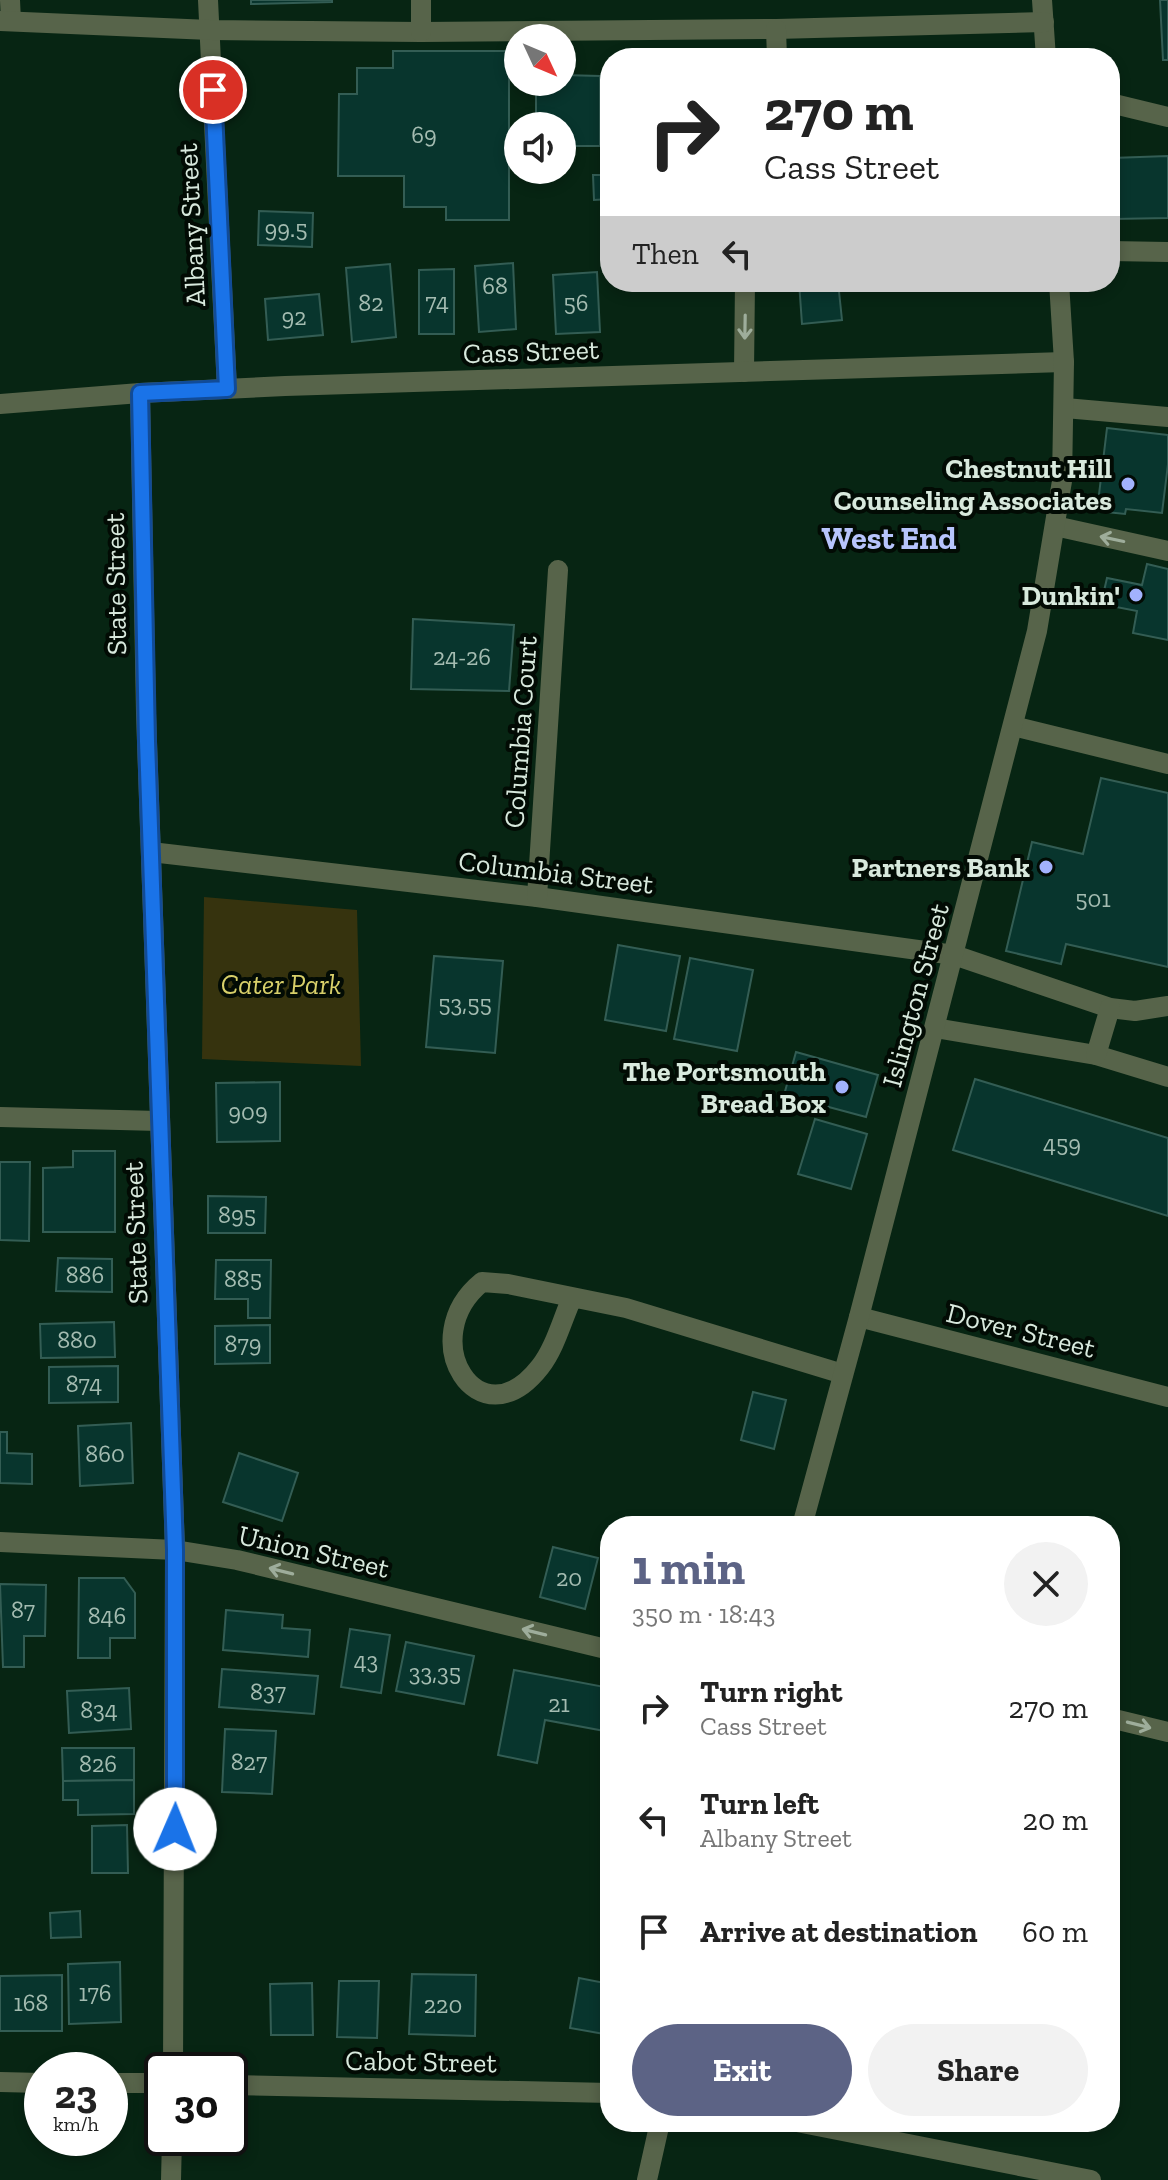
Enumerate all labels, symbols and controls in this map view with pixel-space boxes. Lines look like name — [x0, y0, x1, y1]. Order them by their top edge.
north arrow — [504, 24, 576, 96]
map controls — [504, 24, 576, 184]
pin — [179, 56, 247, 124]
icon: arrive — [191, 68, 235, 112]
text: 270 m — [764, 77, 914, 144]
icon: right — [632, 80, 736, 184]
button: sound — [504, 112, 576, 184]
house number: 69 — [411, 120, 437, 149]
street label: Albany Street — [171, 142, 212, 307]
text: Cass Street — [764, 145, 939, 188]
house number: 99.5 — [265, 214, 307, 243]
icon: left — [715, 232, 759, 276]
text: Then — [632, 236, 699, 272]
house number: 68 — [482, 271, 508, 300]
house number: 74 — [425, 287, 449, 316]
house number: 82 — [358, 288, 384, 317]
house number: 56 — [563, 288, 589, 317]
house number: 92 — [281, 302, 307, 331]
one-way arrow — [737, 313, 752, 340]
street label: Cass Street — [462, 333, 600, 370]
place label: Chestnut Hill Counseling Associates — [834, 452, 1112, 517]
marker: Chestnut Hill Counseling Associates — [1119, 475, 1137, 493]
street label: State Street — [98, 512, 133, 656]
district label: West End — [822, 519, 956, 557]
one-way arrow — [1099, 531, 1125, 546]
place label: Dunkin' — [1022, 579, 1120, 612]
marker: Dunkin' — [1127, 586, 1145, 604]
street label: Columbia Court — [497, 634, 544, 829]
house number: 24-26 — [433, 642, 491, 671]
street label: Columbia Street — [457, 844, 656, 901]
place label: Partners Bank — [852, 851, 1031, 884]
marker: Partners Bank — [1037, 858, 1055, 876]
house number: 501 — [1075, 884, 1111, 913]
street label: Islington Street — [875, 899, 956, 1091]
park label: Cater Park — [221, 968, 341, 1001]
house number: 53,55 — [438, 989, 492, 1018]
place label: The Portsmouth Bread Box — [623, 1055, 826, 1120]
marker: The Portsmouth Bread Box — [833, 1078, 851, 1096]
house number: 909 — [228, 1097, 268, 1126]
house number: 459 — [1043, 1129, 1081, 1158]
street label: State Street — [117, 1161, 154, 1305]
house number: 895 — [218, 1200, 256, 1229]
house number: 886 — [66, 1260, 104, 1289]
house number: 885 — [224, 1264, 262, 1293]
street label: Dover Street — [943, 1296, 1099, 1365]
house number: 880 — [57, 1325, 97, 1354]
house number: 879 — [225, 1329, 261, 1358]
house number: 874 — [66, 1369, 102, 1398]
house number: 860 — [85, 1439, 125, 1468]
street label: Union Street — [235, 1518, 393, 1585]
text: 1 min — [632, 1539, 745, 1596]
button: close — [1004, 1542, 1088, 1626]
one-way arrow — [269, 1563, 295, 1578]
house number: 20 — [556, 1563, 582, 1592]
house number: 87 — [11, 1595, 35, 1624]
text: 350 m · 18:43 — [632, 1598, 775, 1630]
house number: 846 — [88, 1601, 126, 1630]
one-way arrow — [522, 1624, 548, 1639]
house number: 43 — [354, 1646, 378, 1675]
house number: 33,35 — [409, 1658, 461, 1687]
text: Turn right — [700, 1674, 842, 1710]
house number: 837 — [250, 1677, 286, 1706]
icon: right — [632, 1686, 676, 1730]
house number: 21 — [548, 1689, 570, 1718]
text: 270 m — [1008, 1690, 1088, 1726]
house number: 834 — [80, 1695, 118, 1724]
text: Cass Street — [700, 1710, 827, 1742]
one-way arrow — [1126, 1719, 1151, 1734]
house number: 827 — [231, 1747, 267, 1776]
house number: 826 — [79, 1749, 117, 1778]
text: Turn left — [700, 1786, 819, 1822]
position arrow — [133, 1787, 217, 1871]
icon: left — [632, 1798, 676, 1842]
text: 20 m — [1023, 1802, 1088, 1838]
text: Albany Street — [700, 1822, 852, 1854]
icon: arrive — [632, 1910, 676, 1954]
text: Arrive at destination — [700, 1914, 977, 1950]
text: 60 m — [1022, 1914, 1088, 1950]
house number: 176 — [79, 1978, 111, 2007]
house number: 168 — [14, 1988, 48, 2017]
house number: 220 — [424, 1990, 462, 2019]
button: Exit — [632, 2024, 852, 2116]
button: Share — [868, 2024, 1088, 2116]
street label: Cabot Street — [345, 2044, 498, 2079]
speed limit sign: 30 — [144, 2052, 248, 2156]
text: 23 — [55, 2070, 97, 2118]
text: km/h — [53, 2112, 99, 2136]

